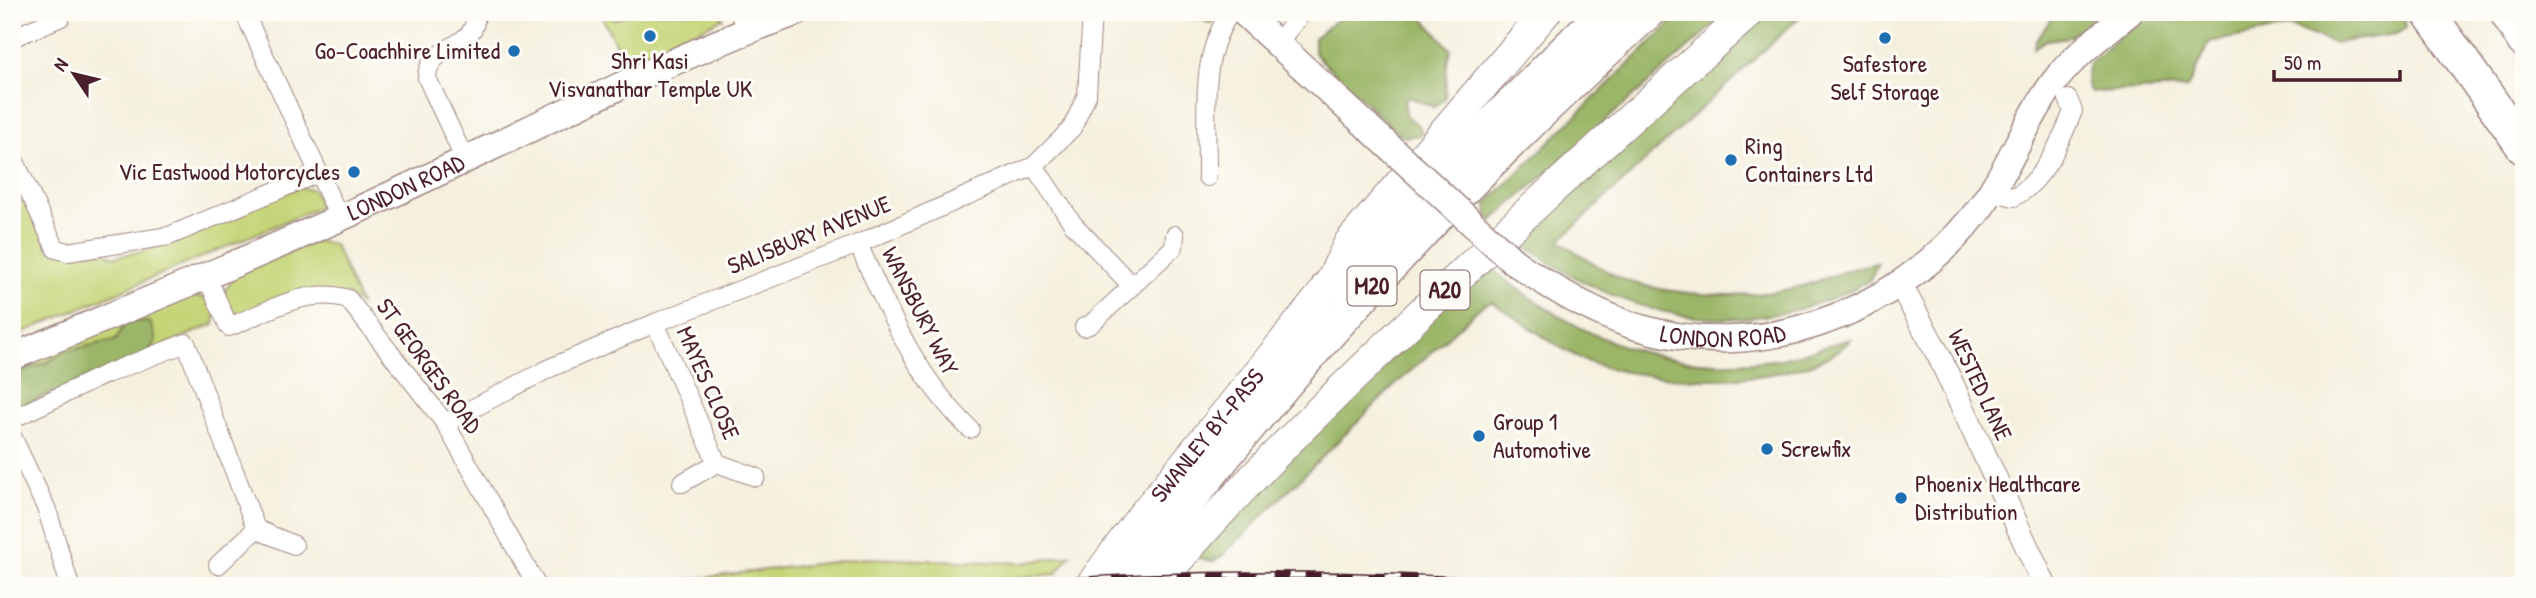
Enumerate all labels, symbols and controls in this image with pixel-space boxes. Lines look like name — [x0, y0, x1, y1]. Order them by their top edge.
marker: Shri Kasi Visvanathar Temple UK — [642, 28, 658, 44]
marker: Safestore Self Storage — [1877, 30, 1893, 46]
place label: Go-Coachhire Limited — [315, 34, 500, 66]
north arrow — [38, 38, 108, 108]
scale bar — [2274, 38, 2400, 82]
marker: Go-Coachhire Limited — [506, 43, 522, 59]
place label: Shri Kasi Visvanathar Temple UK — [548, 44, 753, 104]
place label: Safestore Self Storage — [1831, 47, 1940, 107]
text: 50 m — [2284, 48, 2321, 77]
text: N — [47, 53, 74, 76]
place label: Ring Containers Ltd — [1745, 129, 1873, 189]
street label: LONDON ROAD — [342, 145, 470, 228]
marker: Ring Containers Ltd — [1723, 152, 1739, 168]
place label: Vic Eastwood Motorcycles — [118, 155, 340, 187]
marker: Vic Eastwood Motorcycles — [346, 164, 362, 180]
street label: SALISBURY AVENUE — [722, 187, 895, 281]
street label: WANSBURY WAY — [875, 241, 967, 380]
road number: M20 — [1348, 266, 1396, 306]
road number: A20 — [1420, 270, 1470, 310]
street label: ST GEORGES ROAD — [370, 291, 490, 440]
street label: LONDON ROAD — [1658, 316, 1789, 354]
street label: MAYES CLOSE — [670, 321, 748, 445]
street label: WESTED LANE — [1941, 324, 2021, 446]
street label: SWANLEY BY-PASS — [1142, 361, 1271, 508]
place label: Group 1 Automotive — [1493, 405, 1591, 465]
marker: Group 1 Automotive — [1471, 428, 1487, 444]
place label: Screwfix — [1781, 432, 1852, 464]
marker: Screwfix — [1759, 441, 1775, 457]
place label: Phoenix Healthcare Distribution — [1915, 467, 2081, 527]
marker: Phoenix Healthcare Distribution — [1893, 490, 1909, 506]

